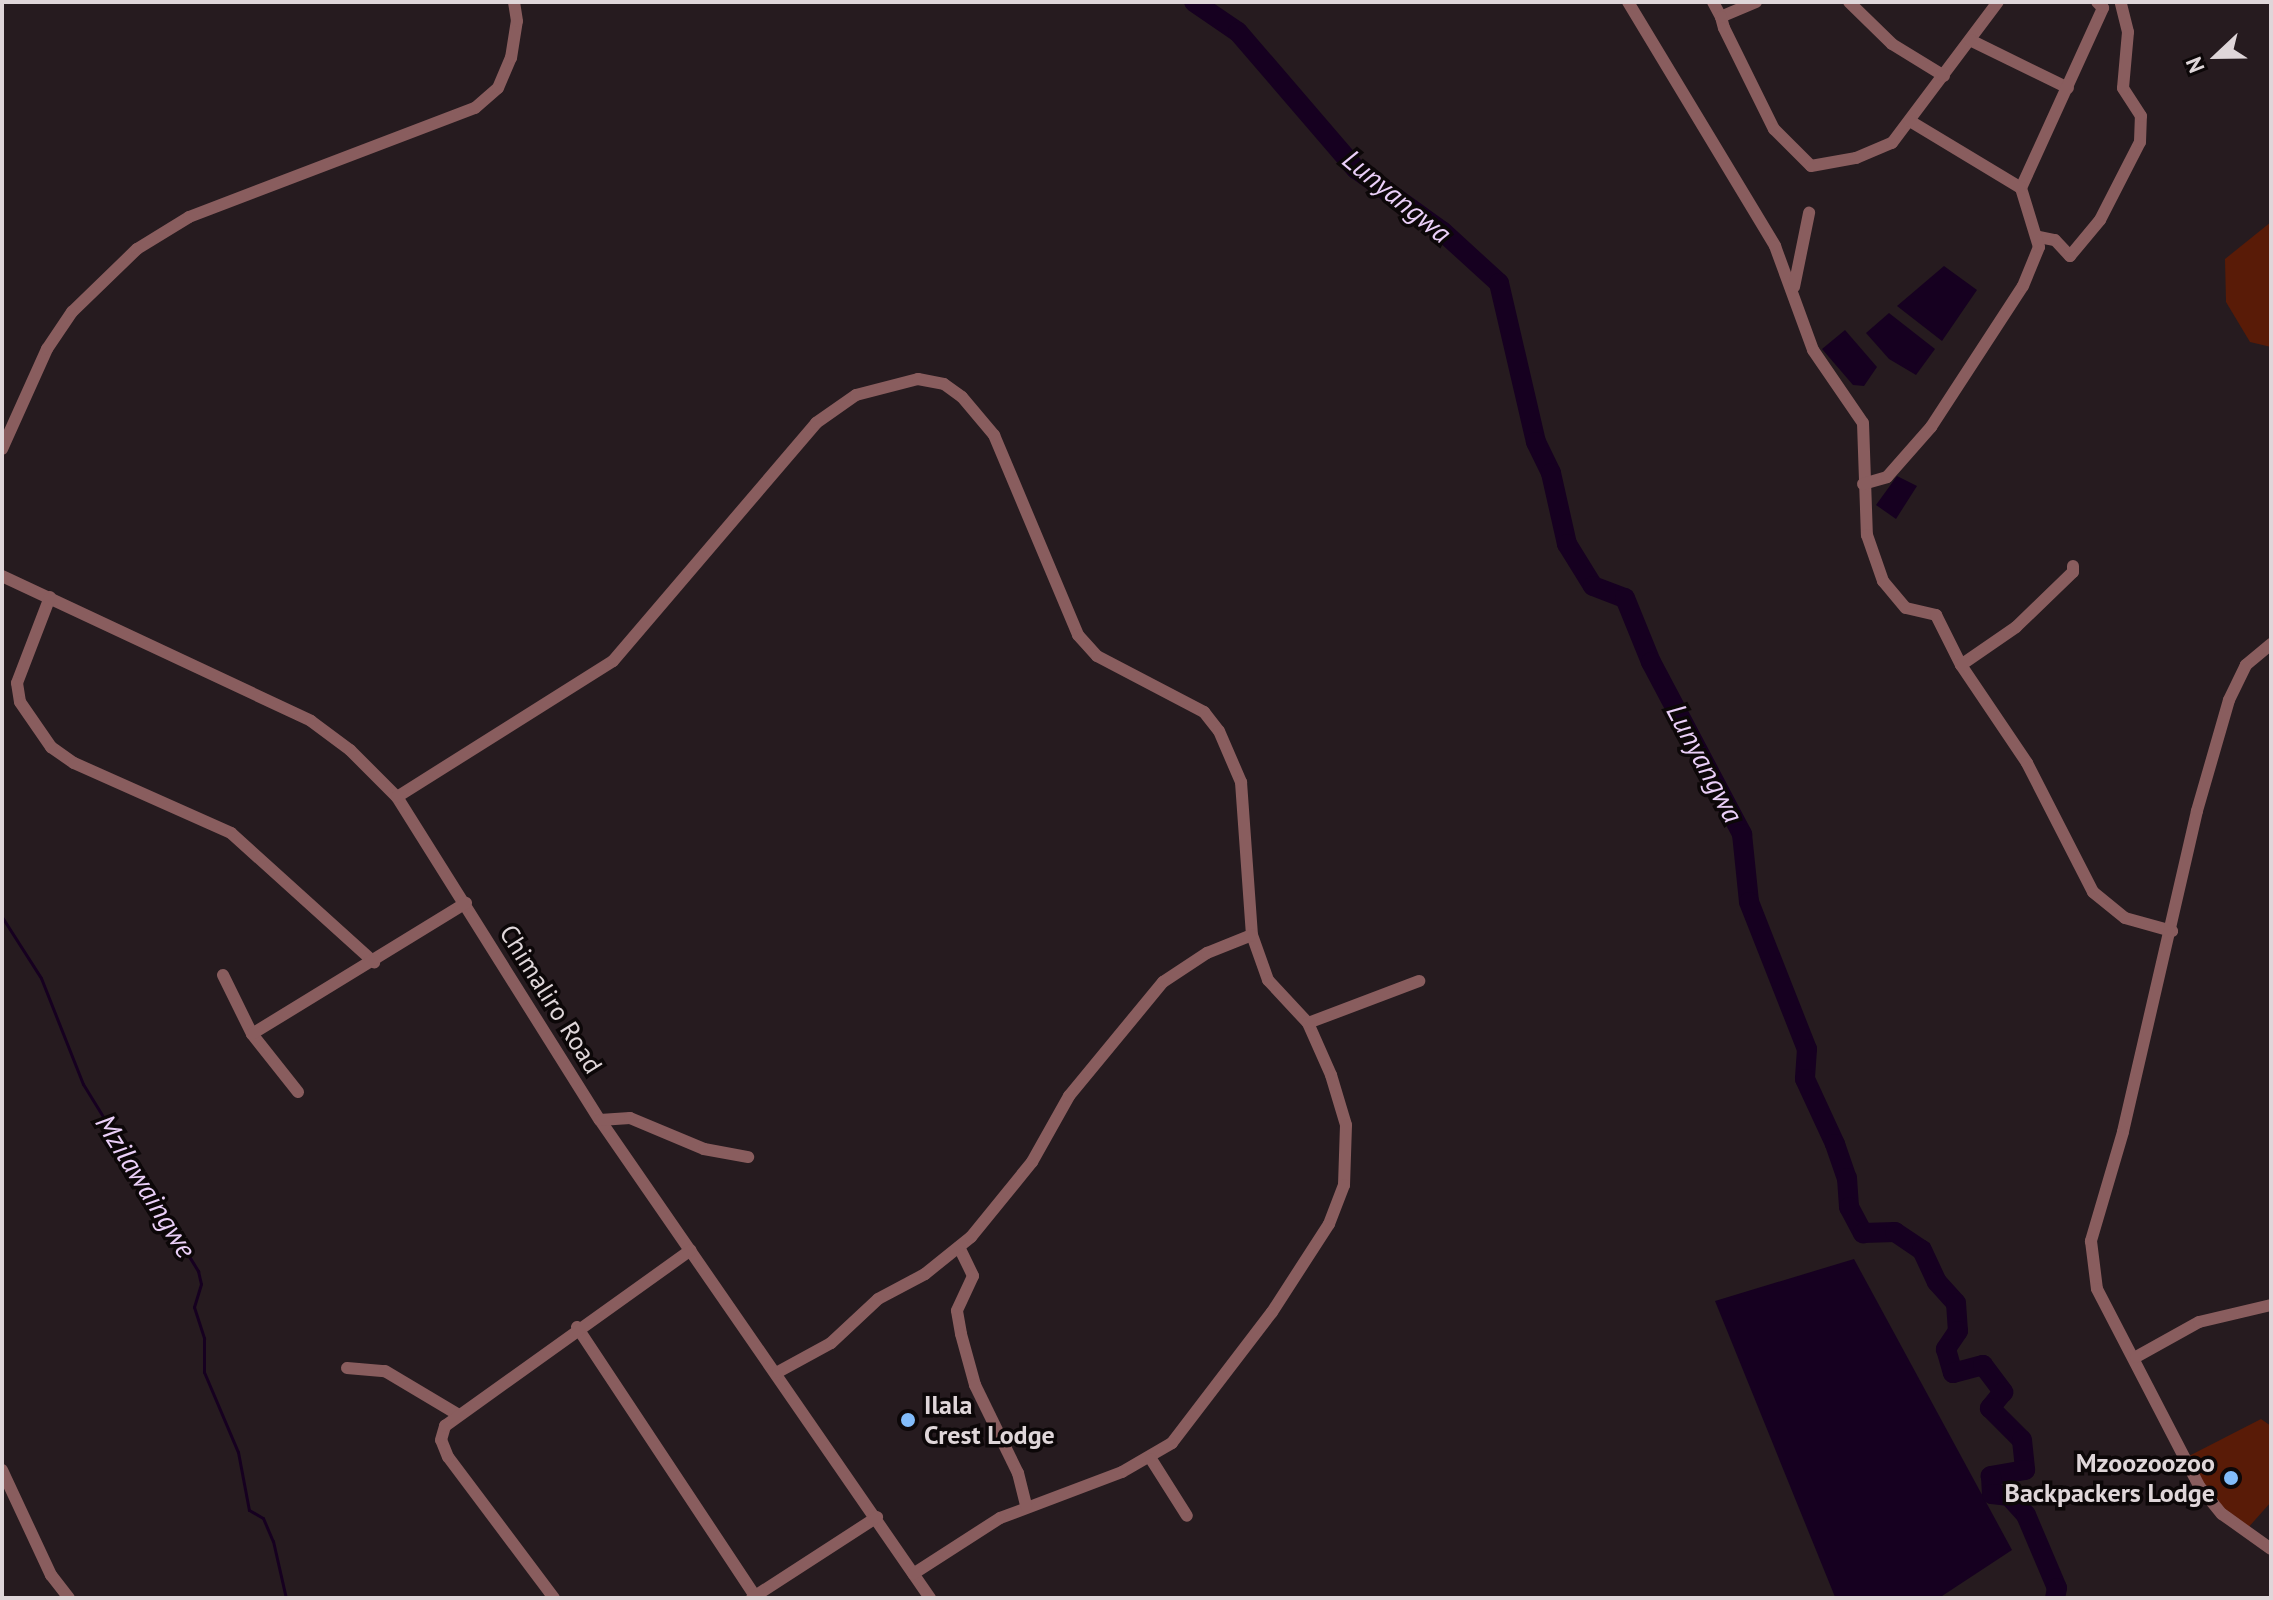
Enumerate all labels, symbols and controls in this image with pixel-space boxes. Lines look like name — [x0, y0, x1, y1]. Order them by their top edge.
north arrow — [2177, 16, 2257, 96]
text: N — [2179, 53, 2210, 77]
water label: Lunyangwa — [1336, 142, 1458, 250]
water label: Lunyangwa — [1660, 698, 1750, 828]
street label: Chimaliro Road — [493, 919, 609, 1079]
water label: Mzilawaingwe — [89, 1108, 203, 1264]
place label: Ilala Crest Lodge — [924, 1389, 1055, 1450]
marker: Ilala Crest Lodge — [899, 1411, 917, 1429]
place label: Mzoozoozoo Backpackers Lodge — [2005, 1447, 2215, 1508]
marker: Mzoozoozoo Backpackers Lodge — [2222, 1469, 2240, 1487]

